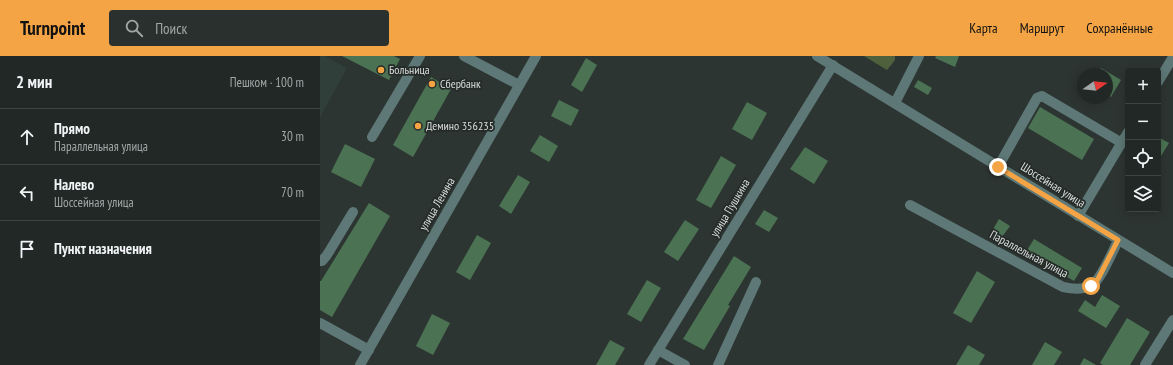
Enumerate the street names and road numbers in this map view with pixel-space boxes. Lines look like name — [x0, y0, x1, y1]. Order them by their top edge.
street label: Шоссейная улица — [1018, 159, 1089, 211]
street label: улица Ленина — [415, 174, 458, 233]
street label: улица Пушкина — [706, 176, 753, 239]
street label: Параллельная улица — [987, 227, 1071, 281]

